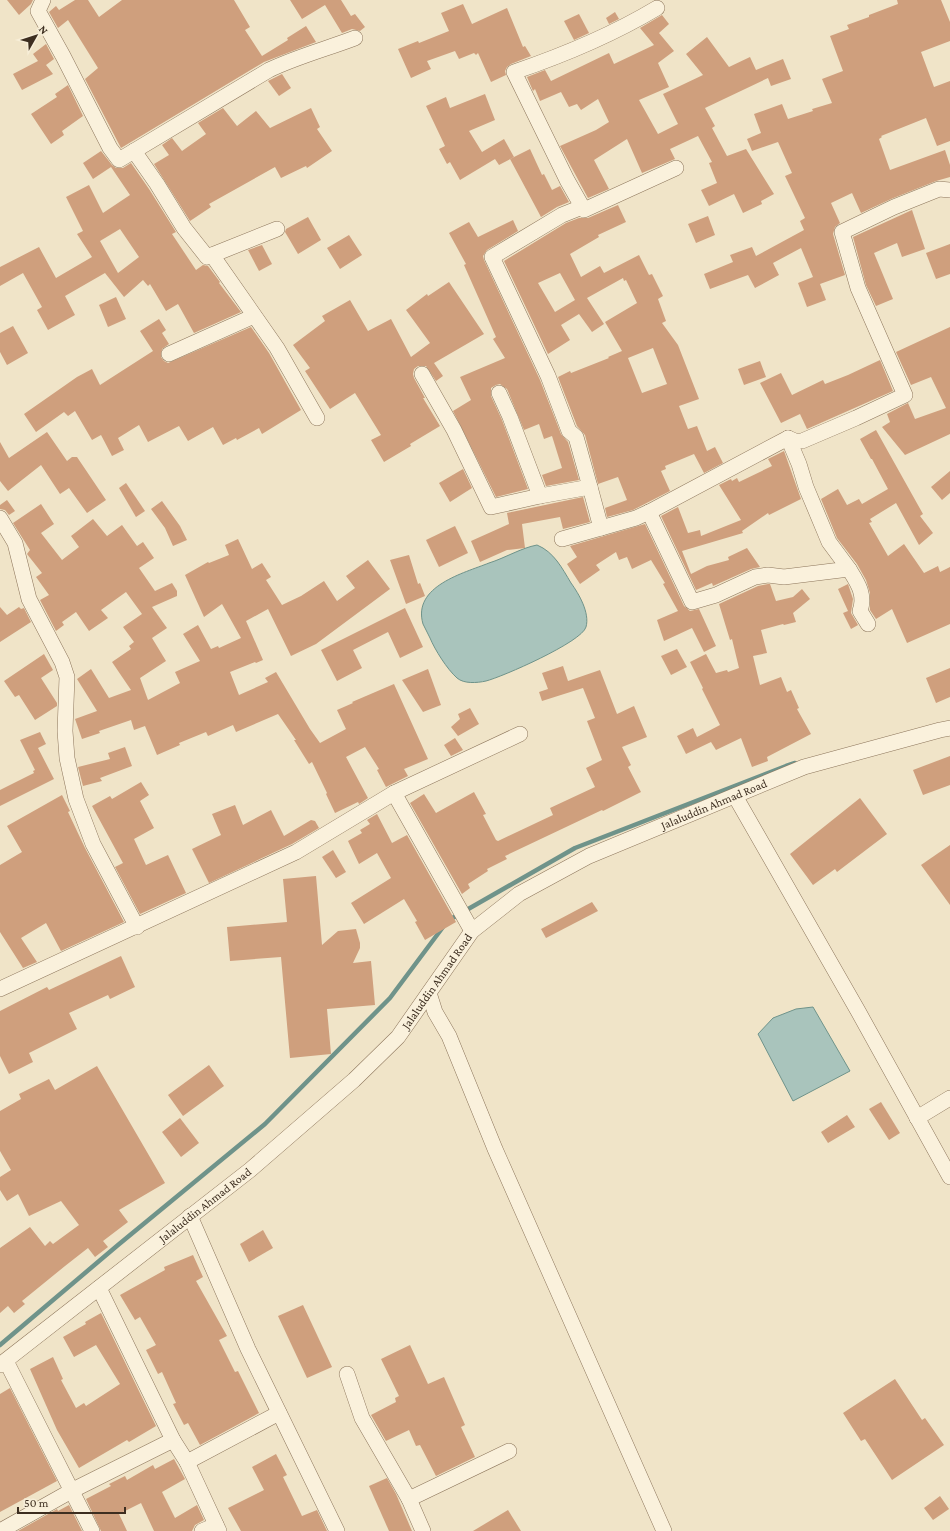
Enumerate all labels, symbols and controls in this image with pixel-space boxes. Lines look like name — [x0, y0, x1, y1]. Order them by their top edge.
north arrow — [16, 16, 56, 56]
text: N — [37, 23, 51, 37]
street label: Jalaluddin Ahmad Road — [658, 776, 770, 833]
street label: Jalaluddin Ahmad Road — [398, 930, 475, 1033]
street label: Jalaluddin Ahmad Road — [155, 1164, 255, 1246]
scale bar — [18, 1489, 125, 1515]
text: 50 m — [24, 1496, 49, 1510]

